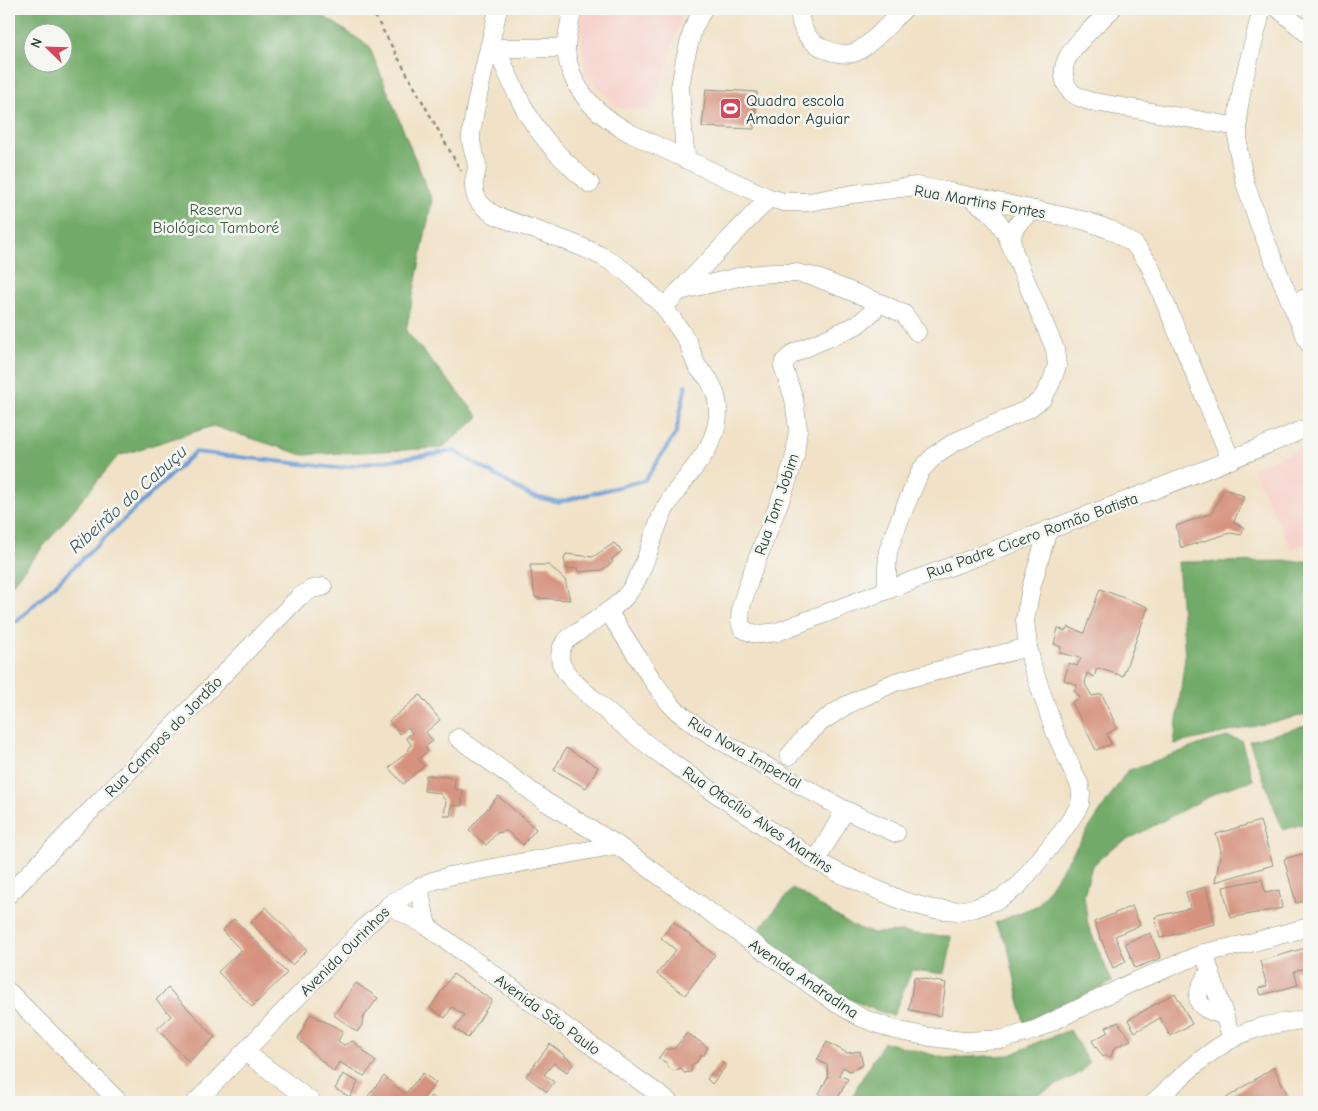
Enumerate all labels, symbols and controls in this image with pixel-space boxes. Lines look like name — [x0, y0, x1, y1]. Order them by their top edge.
north arrow — [22, 22, 72, 72]
text: N — [27, 36, 46, 51]
place label: Quadra escola Amador Aguiar — [746, 92, 850, 128]
sports icon: Quadra escola Amador Aguiar — [718, 97, 742, 121]
street label: Rua Martins Fontes — [913, 182, 1047, 222]
park label: Reserva Biológica Tamboré — [153, 201, 279, 237]
water label: Ribeirão do Cabuçu — [65, 441, 192, 558]
street label: Rua Tom Jobim — [751, 451, 803, 558]
street label: Rua Padre Cicero Romão Batista — [924, 489, 1140, 583]
street label: Rua Campos do Jordão — [101, 673, 226, 801]
street label: Rua Nova Imperial — [685, 713, 804, 793]
street label: Rua Otacílio Alves Martins — [679, 763, 836, 877]
street label: Avenida Ourinhos — [296, 903, 393, 1000]
street label: Avenida Andradina — [745, 935, 862, 1022]
street label: Avenida São Paulo — [491, 971, 604, 1059]

